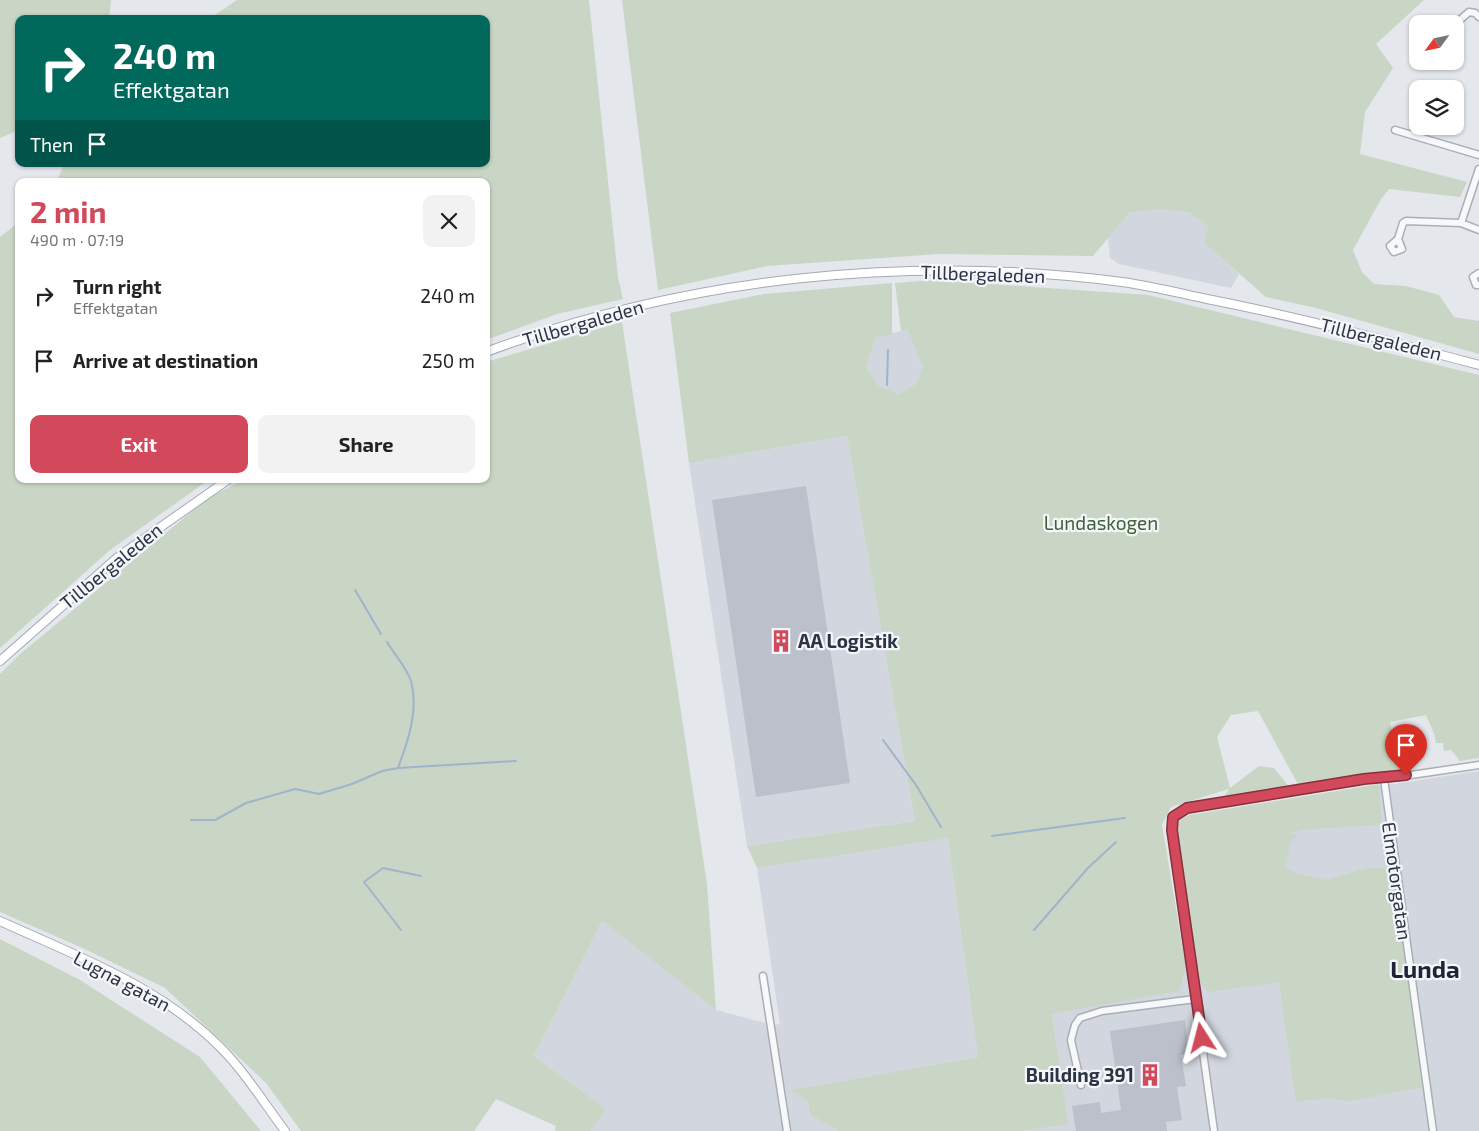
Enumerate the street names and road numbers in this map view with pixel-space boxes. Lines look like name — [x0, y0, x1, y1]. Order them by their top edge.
street label: Tillbergaleden — [920, 260, 1046, 287]
street label: Tillbergaleden — [520, 294, 646, 351]
street label: Tillbergaleden — [1318, 312, 1444, 365]
street label: Tillbergaleden — [55, 517, 166, 614]
street label: Elmotorgatan — [1378, 820, 1417, 941]
street label: Lugna gatan — [70, 945, 175, 1016]

